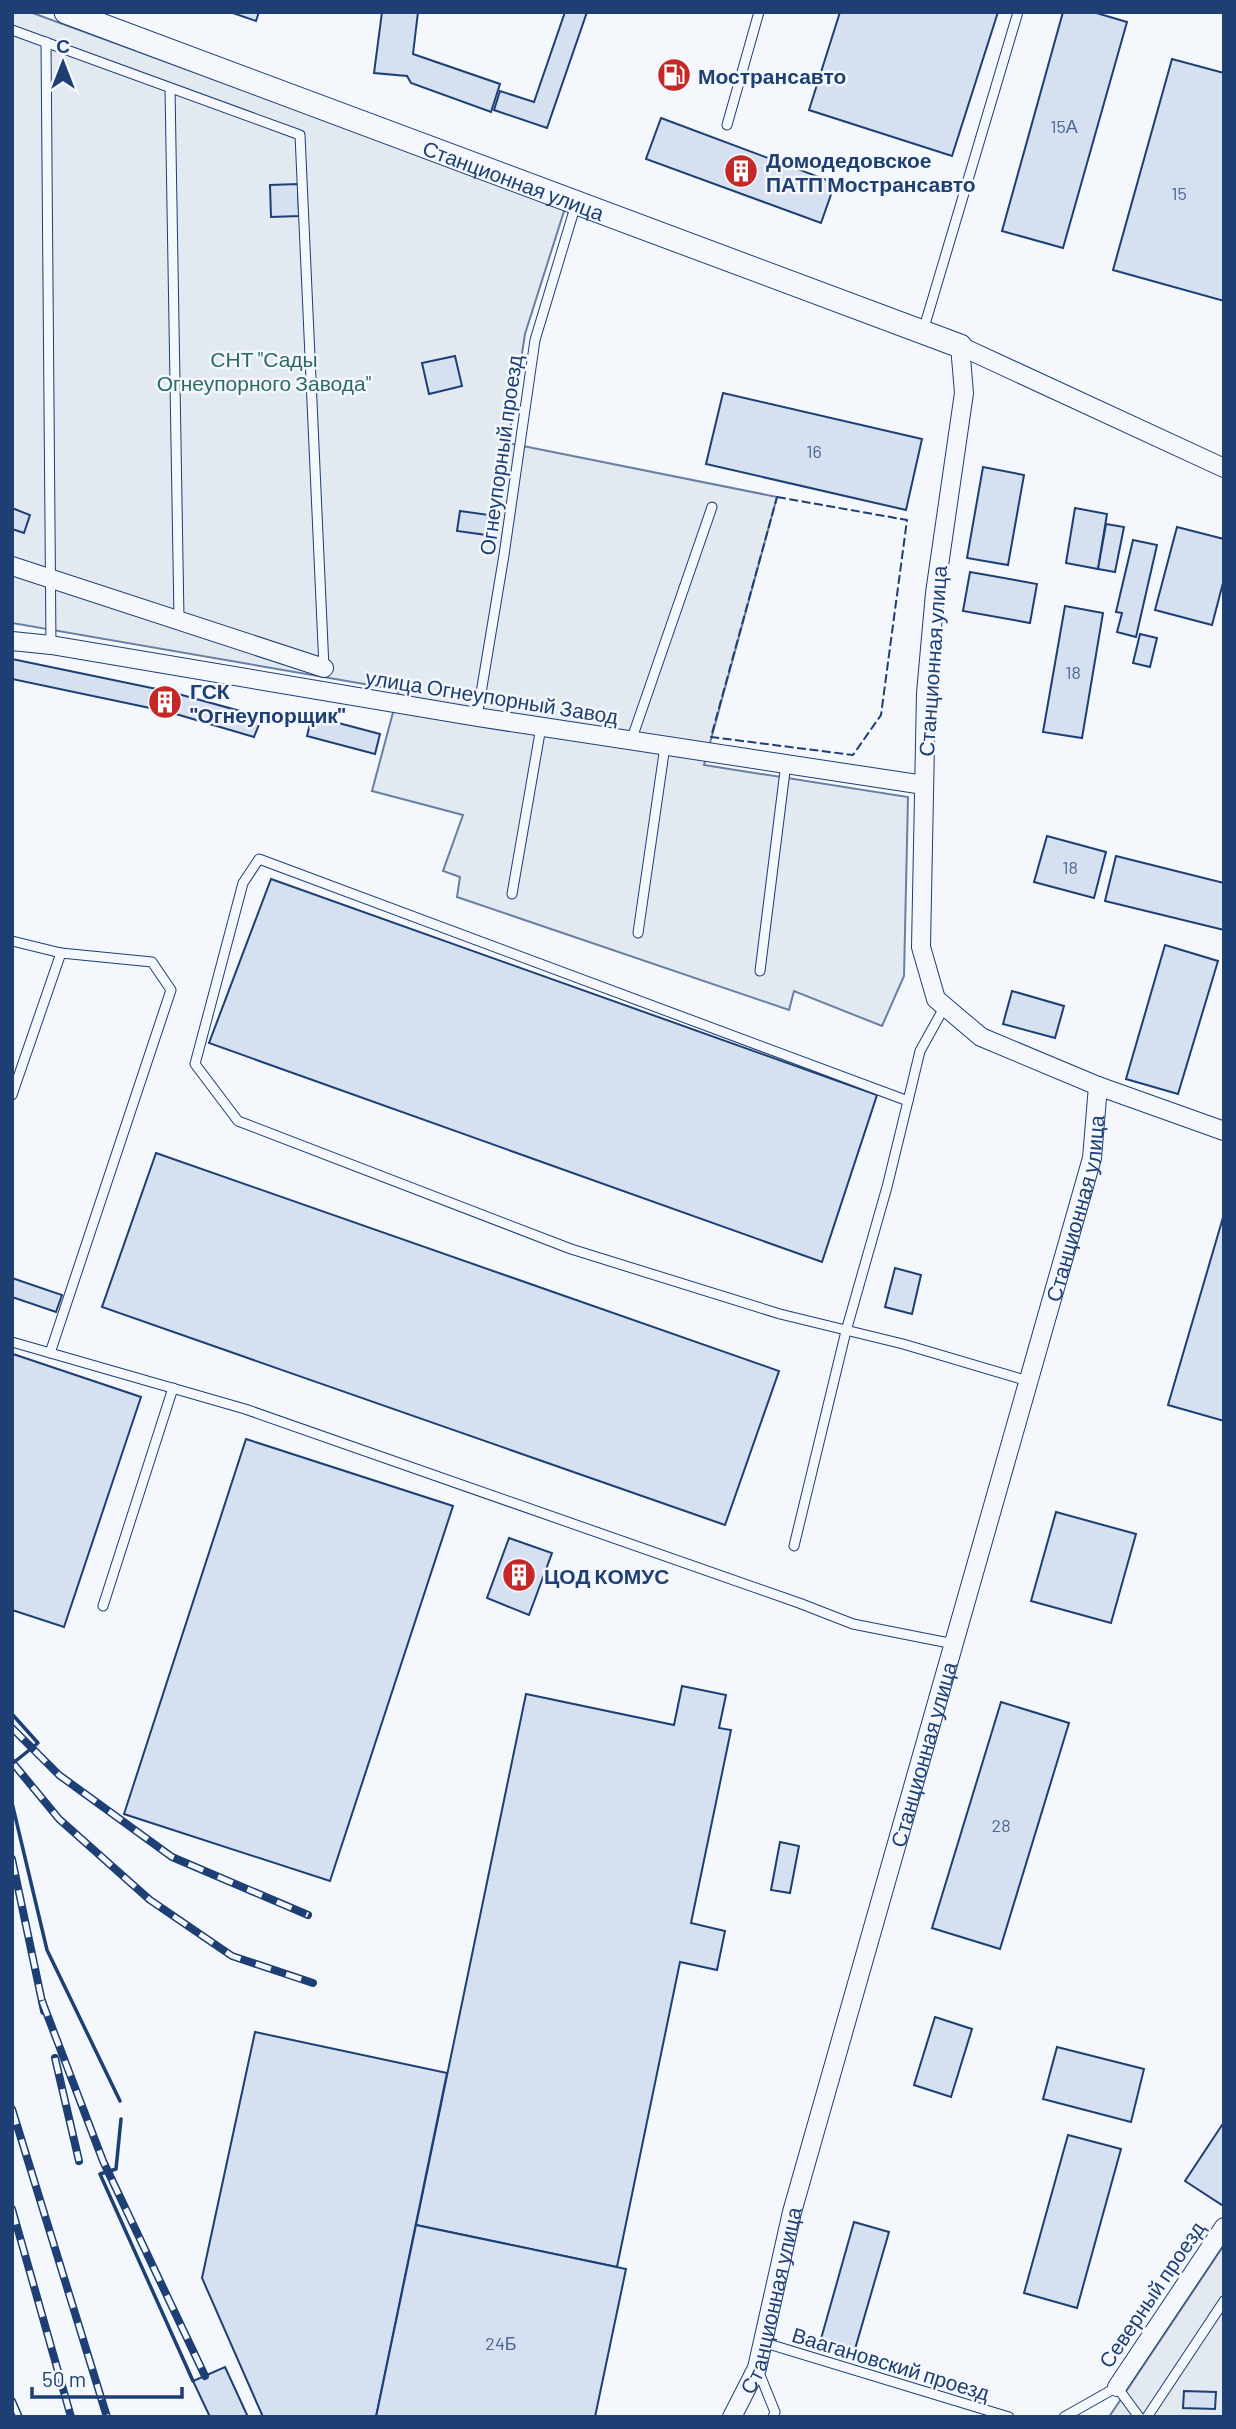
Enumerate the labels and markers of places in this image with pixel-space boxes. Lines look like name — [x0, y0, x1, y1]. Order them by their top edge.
fuel station icon: Мострансавто — [655, 56, 693, 94]
place label: Мострансавто — [698, 63, 846, 88]
place label: Домодедовское ПАТП Мострансавто — [766, 147, 976, 196]
building icon: Домодедовское ПАТП Мострансавто — [722, 152, 760, 190]
place label: ГСК "Огнеупорщик" — [190, 678, 346, 727]
building icon: ГСК "Огнеупорщик" — [146, 683, 184, 721]
building icon: ЦОД КОМУС — [500, 1556, 538, 1594]
place label: ЦОД КОМУС — [544, 1563, 669, 1588]

